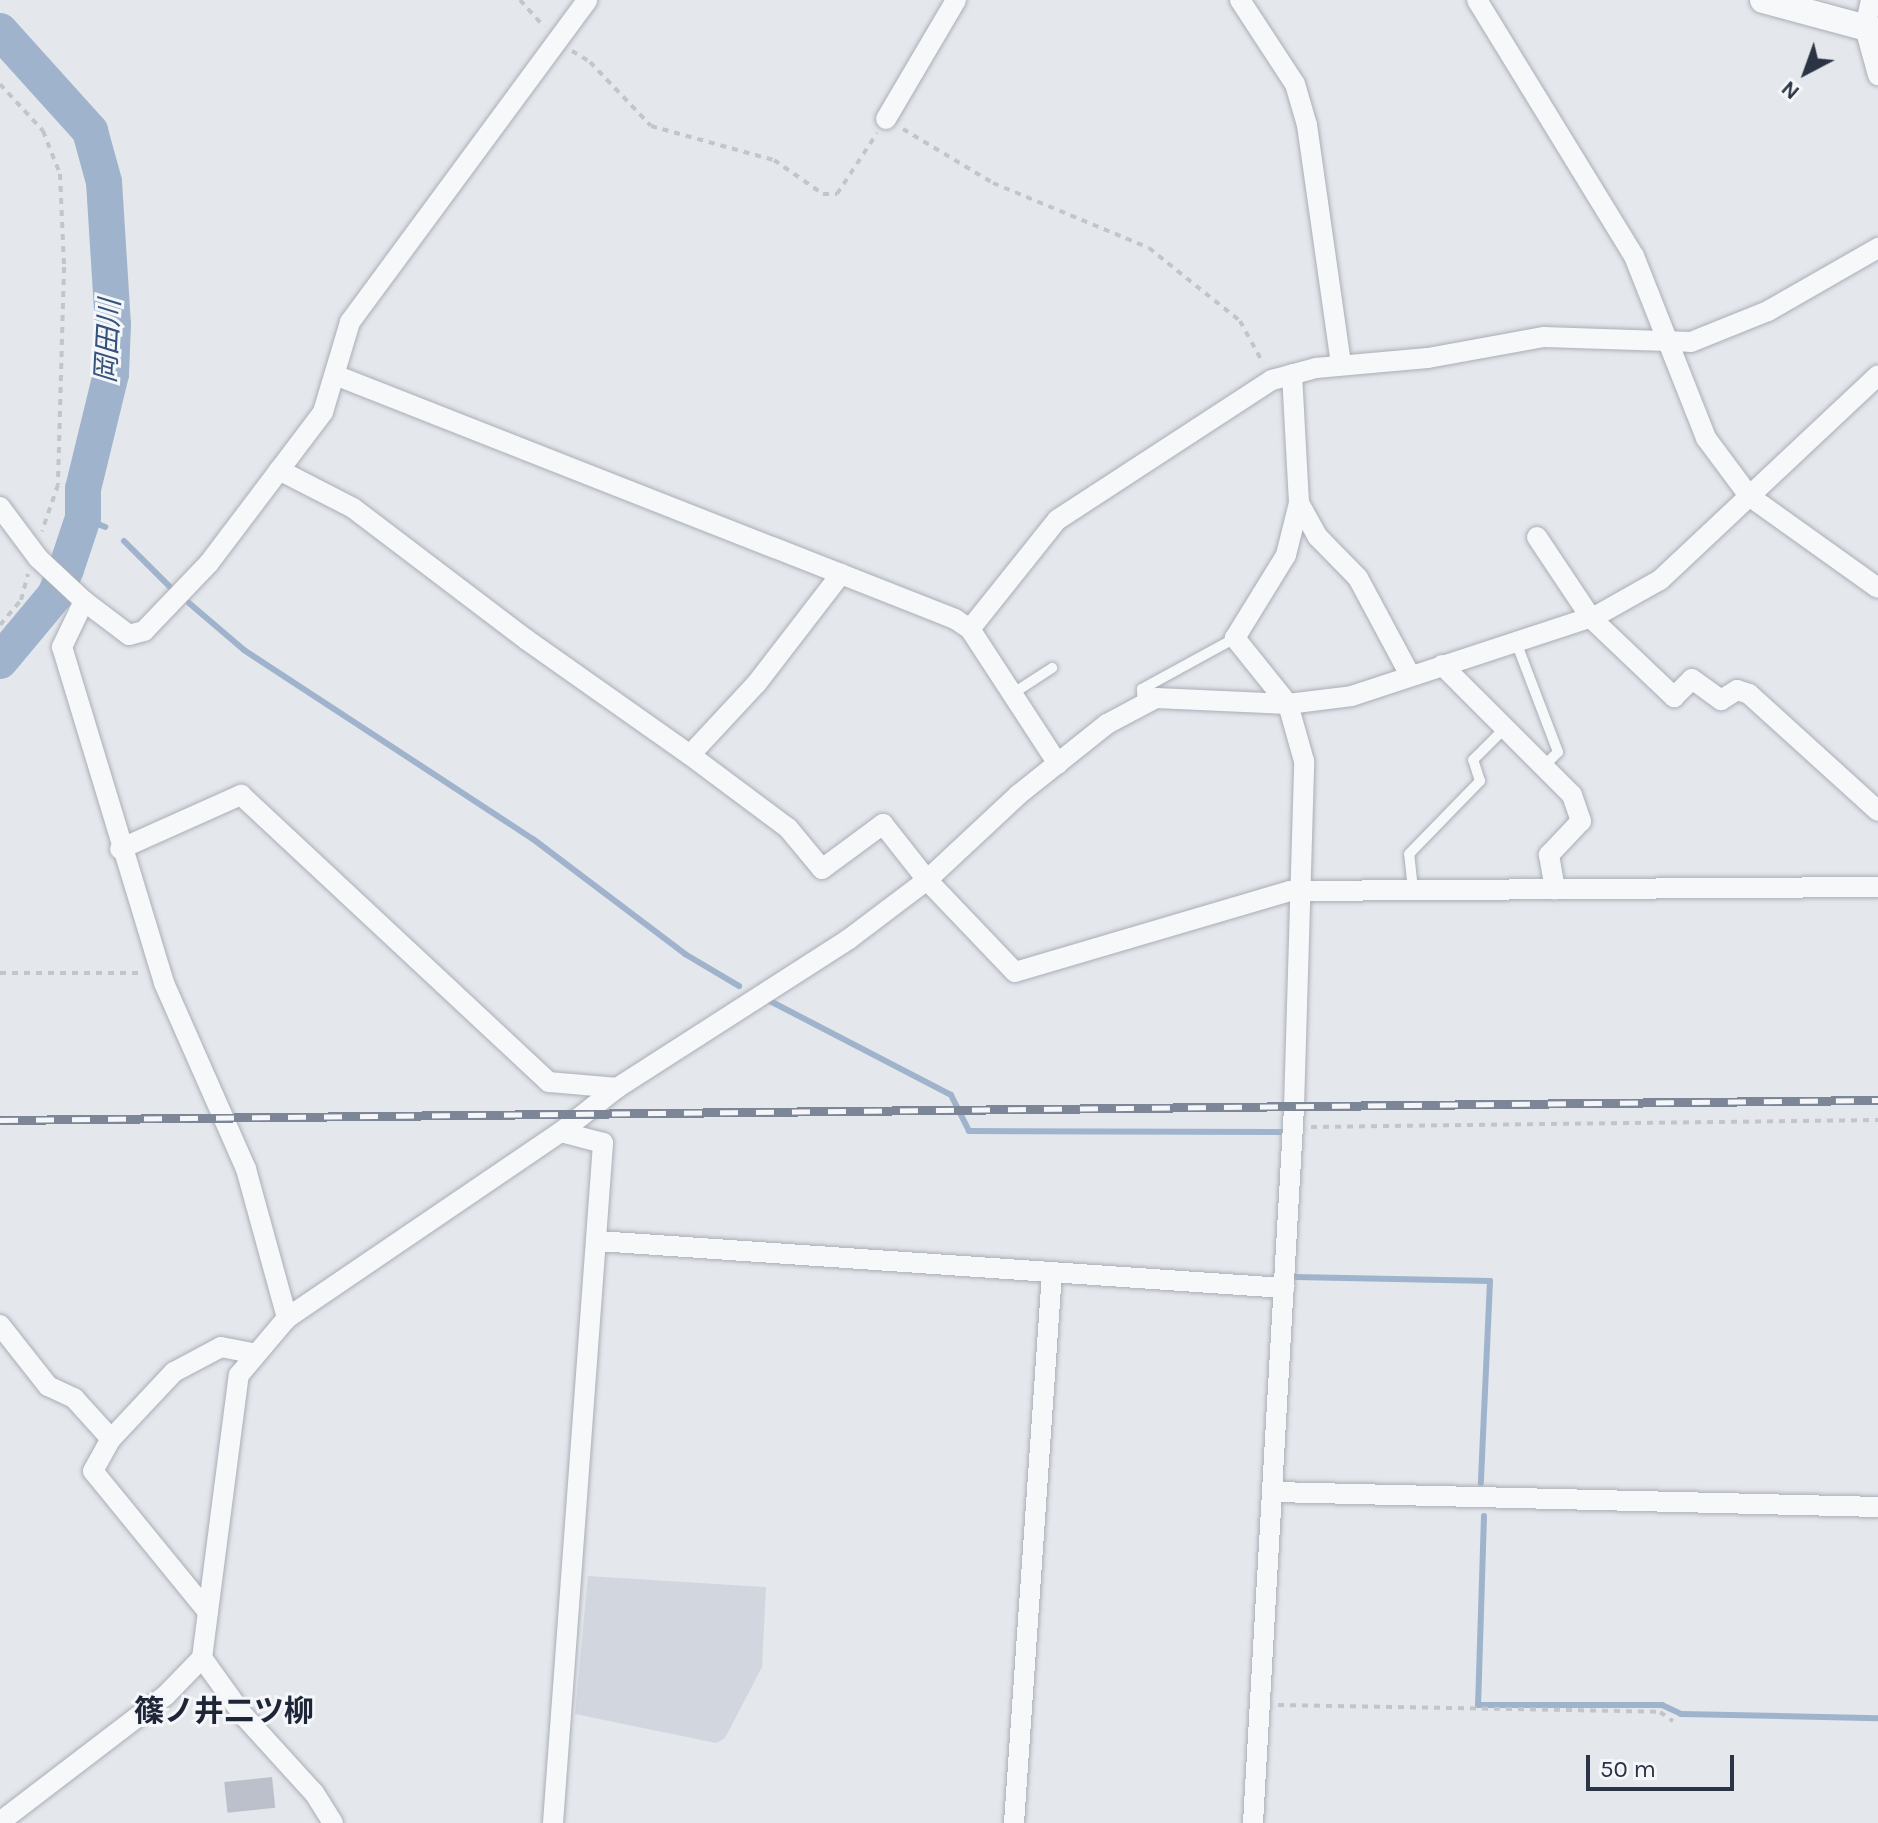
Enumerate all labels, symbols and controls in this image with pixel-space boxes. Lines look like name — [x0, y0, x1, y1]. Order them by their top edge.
north arrow — [1766, 32, 1846, 112]
text: N — [1776, 75, 1805, 105]
water label: 岡田川 — [89, 298, 127, 384]
district label: 篠ノ井二ツ柳 — [134, 1693, 314, 1729]
scale bar — [1590, 1739, 1738, 1789]
text: 50 m — [1600, 1755, 1656, 1783]

